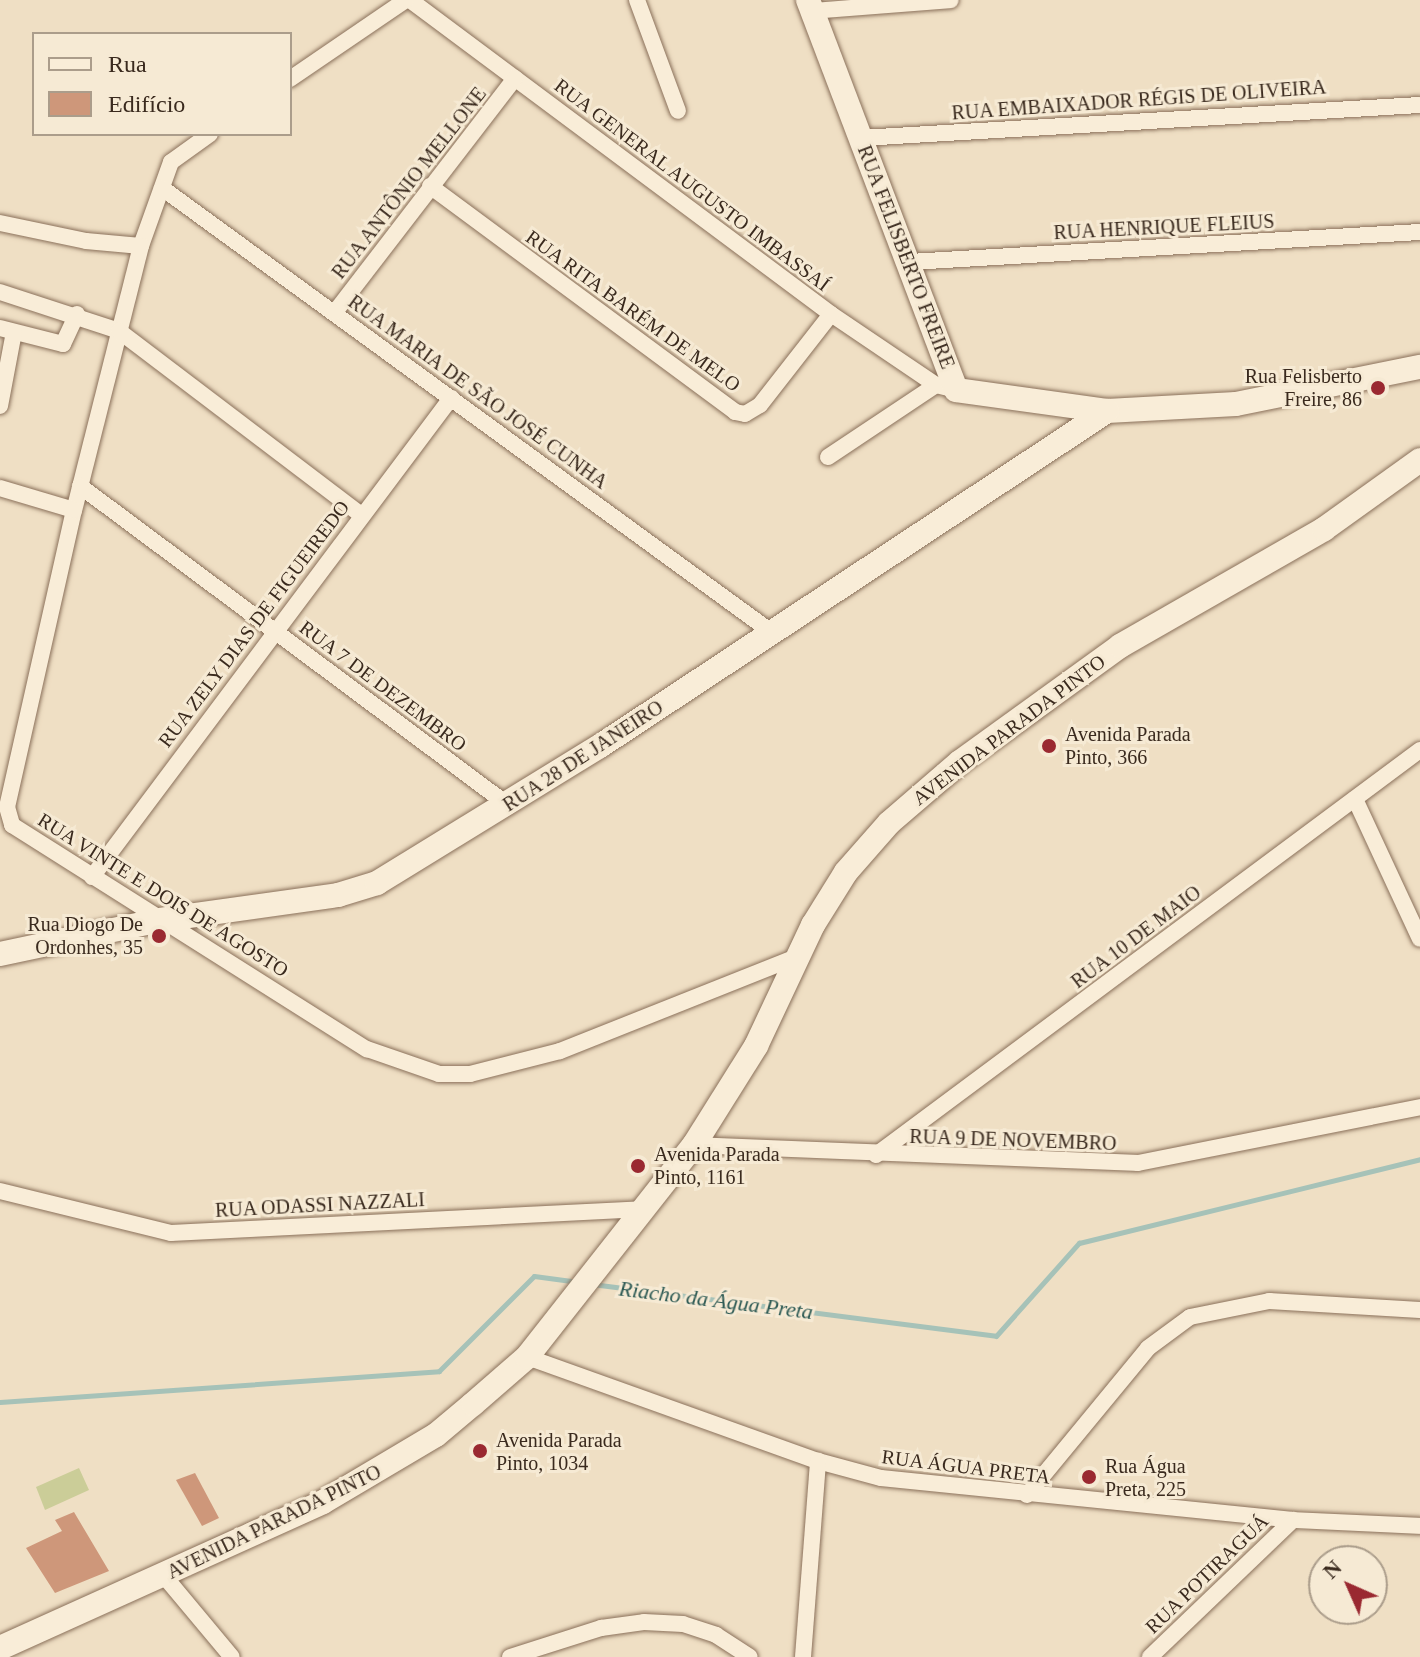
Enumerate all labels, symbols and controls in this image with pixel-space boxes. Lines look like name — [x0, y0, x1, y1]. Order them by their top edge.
legend — [32, 32, 292, 136]
text: Rua — [108, 51, 147, 77]
street label: RUA GENERAL AUGUSTO IMBASSAÍ — [548, 73, 836, 297]
street label: RUA EMBAIXADOR RÉGIS DE OLIVEIRA — [950, 75, 1328, 125]
street label: RUA ANTÔNIO MELLONE — [326, 82, 492, 284]
text: Edifício — [108, 91, 185, 117]
street label: RUA FELISBERTO FREIRE — [852, 141, 960, 373]
street label: RUA HENRIQUE FLEIUS — [1052, 209, 1276, 245]
street label: RUA RITA BARÉM DE MELO — [520, 224, 746, 398]
street label: RUA MARIA DE SÃO JOSÉ CUNHA — [343, 289, 613, 495]
place label: Rua Felisberto Freire, 86 — [1245, 364, 1362, 411]
marker: Rua Felisberto Freire, 86 — [1369, 379, 1387, 397]
street label: RUA ZELY DIAS DE FIGUEIREDO — [153, 495, 355, 753]
street label: RUA 7 DE DEZEMBRO — [294, 615, 472, 757]
street label: AVENIDA PARADA PINTO — [907, 649, 1111, 811]
street label: RUA 28 DE JANEIRO — [498, 695, 668, 817]
place label: Avenida Parada Pinto, 366 — [1065, 722, 1191, 769]
marker: Avenida Parada Pinto, 366 — [1040, 737, 1058, 755]
street label: RUA VINTE E DOIS DE AGOSTO — [32, 807, 294, 983]
street label: RUA 10 DE MAIO — [1066, 880, 1206, 994]
place label: Rua Diogo De Ordonhes, 35 — [27, 912, 143, 959]
marker: Rua Diogo De Ordonhes, 35 — [150, 927, 168, 945]
street label: RUA 9 DE NOVEMBRO — [908, 1124, 1118, 1156]
place label: Avenida Parada Pinto, 1161 — [654, 1142, 780, 1189]
marker: Avenida Parada Pinto, 1161 — [629, 1157, 647, 1175]
street label: RUA ODASSI NAZZALI — [214, 1187, 426, 1223]
water label: Riacho da Água Preta — [617, 1275, 815, 1325]
place label: Avenida Parada Pinto, 1034 — [496, 1428, 622, 1475]
marker: Avenida Parada Pinto, 1034 — [471, 1442, 489, 1460]
street label: RUA ÁGUA PRETA — [879, 1445, 1053, 1489]
place label: Rua Água Preta, 225 — [1105, 1454, 1186, 1501]
street label: AVENIDA PARADA PINTO — [162, 1459, 386, 1585]
marker: Rua Água Preta, 225 — [1080, 1468, 1098, 1486]
street label: RUA POTIRAGUÁ — [1140, 1509, 1274, 1639]
north arrow — [1308, 1545, 1388, 1625]
text: N — [1318, 1555, 1347, 1584]

